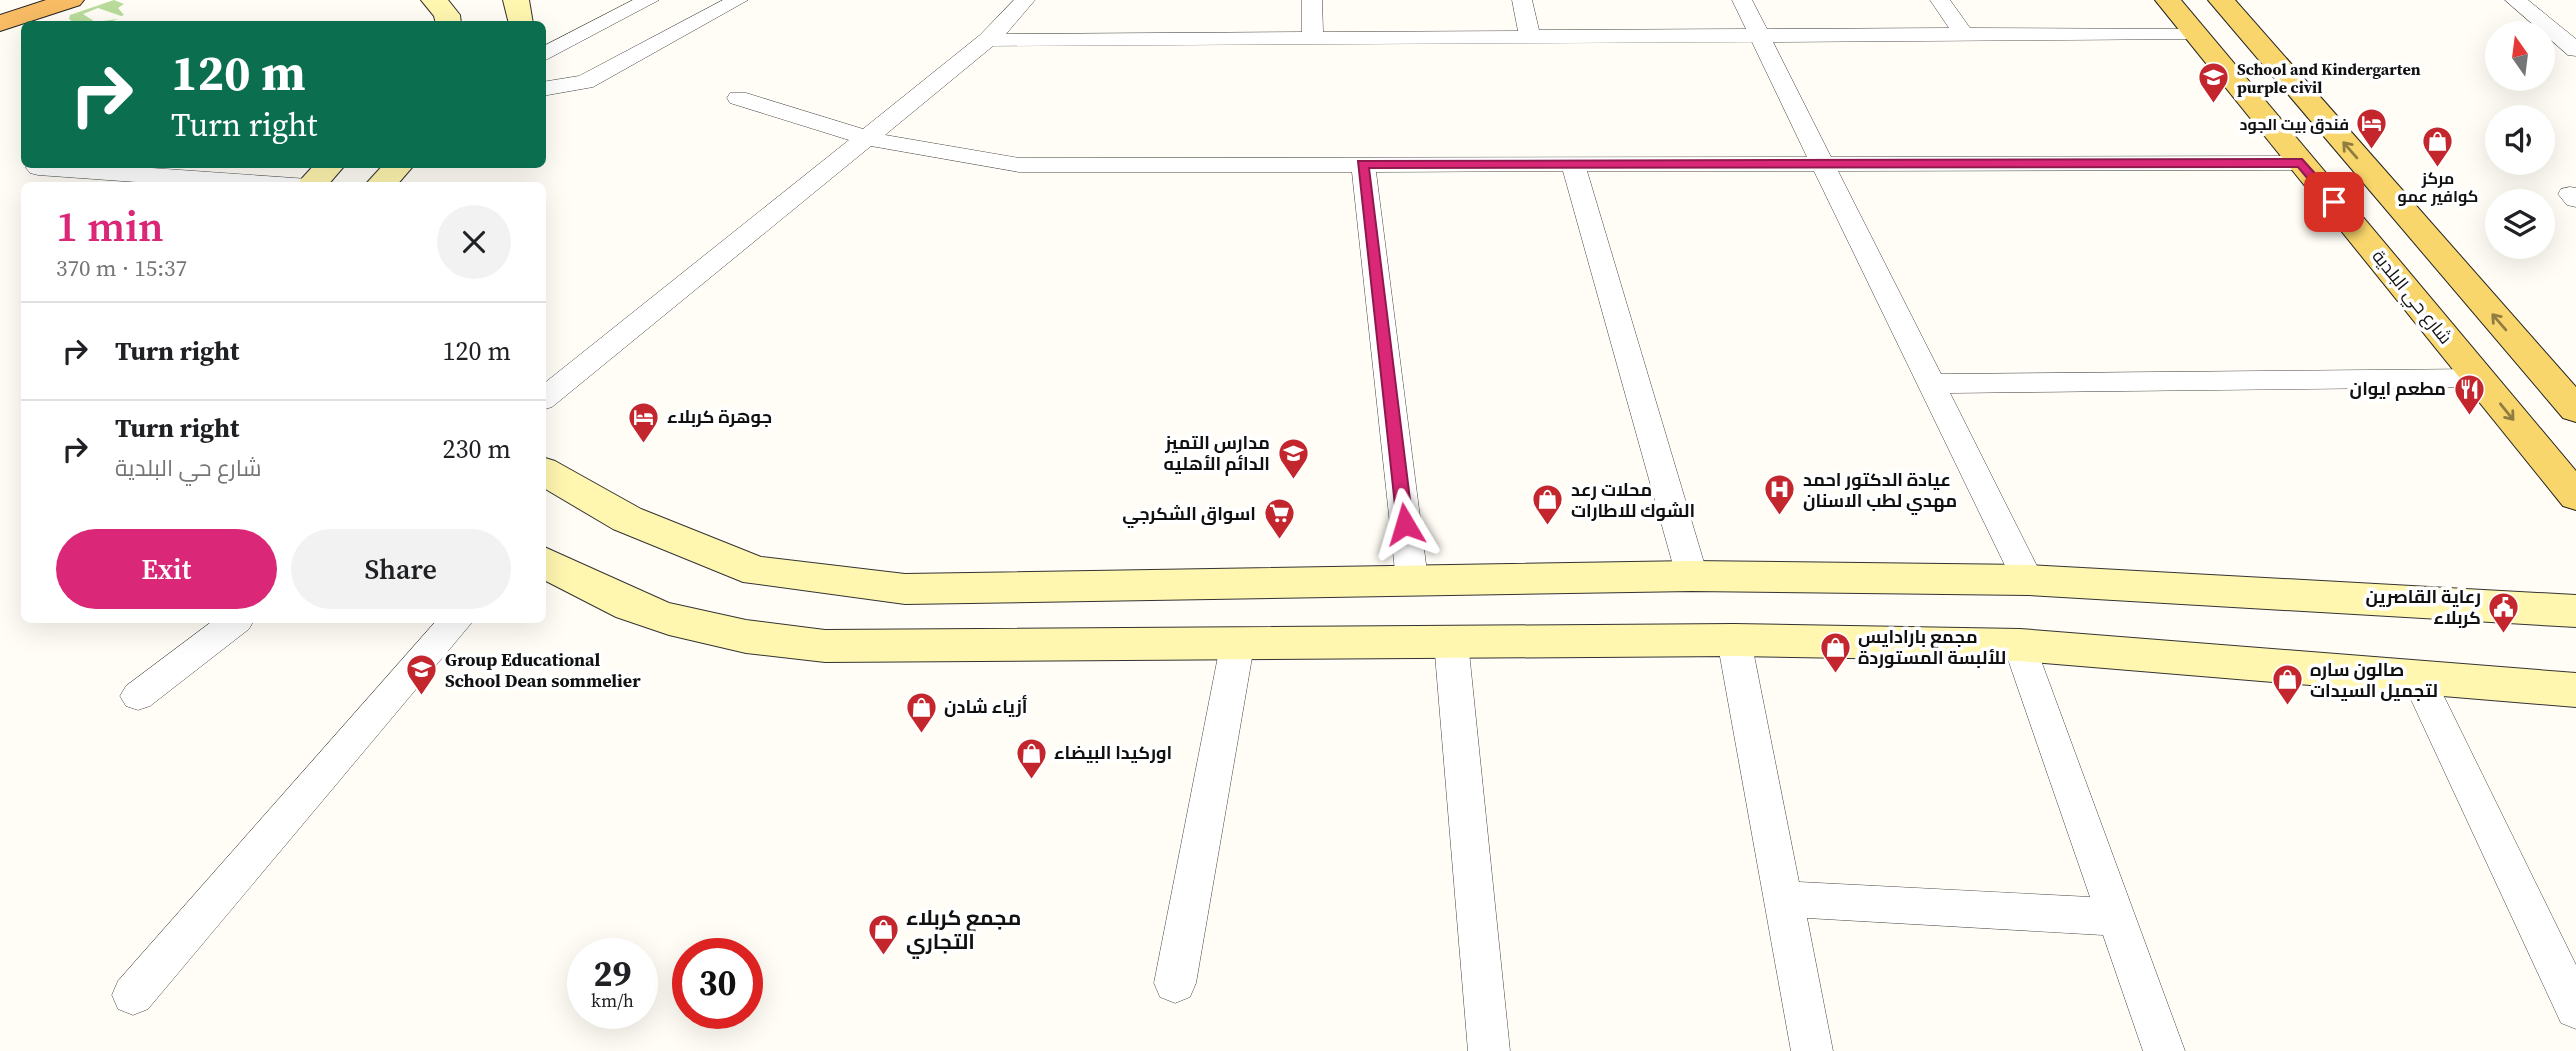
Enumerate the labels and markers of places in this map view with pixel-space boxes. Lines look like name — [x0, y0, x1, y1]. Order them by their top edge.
place label: School and Kindergarten purple civil — [2237, 58, 2421, 98]
school or university icon: School and Kindergarten purple civil — [2197, 61, 2231, 105]
hotel icon: فندق بيت الجود — [2355, 107, 2389, 151]
place label: فندق بيت الجود — [2239, 113, 2349, 135]
shop icon: مركز كوافير عمو — [2421, 124, 2455, 168]
place label: مركز كوافير عمو — [2398, 167, 2478, 207]
pin — [2304, 172, 2364, 232]
restaurant icon: مطعم ايوان — [2452, 372, 2486, 416]
place label: مطعم ايوان — [2350, 376, 2446, 401]
hotel icon: جوهرة كربلاء — [627, 400, 661, 444]
place label: جوهرة كربلاء — [667, 404, 772, 429]
place label: مدارس التميز الدائم الأهليه — [1163, 430, 1270, 476]
school or university icon: مدارس التميز الدائم الأهليه — [1276, 436, 1310, 480]
place label: عيادة الدكتور احمد مهدي لطب الاسنان — [1803, 467, 1957, 515]
hospital icon: عيادة الدكتور احمد مهدي لطب الاسنان — [1763, 473, 1797, 517]
place label: محلات رعد الشوك للاطارات — [1571, 477, 1695, 523]
shop icon: محلات رعد الشوك للاطارات — [1531, 483, 1565, 527]
supermarket icon: اسواق الشكرجي — [1262, 497, 1296, 541]
place label: اسواق الشكرجي — [1122, 501, 1256, 529]
place label: رعاية القاصرين كربلاء — [2365, 584, 2481, 630]
public building icon: رعاية القاصرين كربلاء — [2487, 590, 2521, 634]
place label: مجمع بارادايس للألبسة المستوردة — [1858, 624, 2006, 670]
shop icon: مجمع بارادايس للألبسة المستوردة — [1818, 630, 1852, 674]
place label: Group Educational School Dean sommelier — [445, 647, 641, 693]
school or university icon: Group Educational School Dean sommelier — [405, 653, 439, 697]
place label: صالون ساره لتجميل السيدات — [2310, 657, 2438, 703]
shop icon: صالون ساره لتجميل السيدات — [2270, 663, 2304, 707]
shop icon: أزياء شادن — [904, 690, 938, 734]
place label: أزياء شادن — [944, 694, 1027, 719]
shop icon: اوركيدا البيضاء — [1014, 736, 1048, 780]
place label: اوركيدا البيضاء — [1054, 740, 1172, 765]
place label: مجمع كربلاء التجاري — [906, 903, 1021, 959]
shop icon: مجمع كربلاء التجاري — [866, 913, 900, 957]

